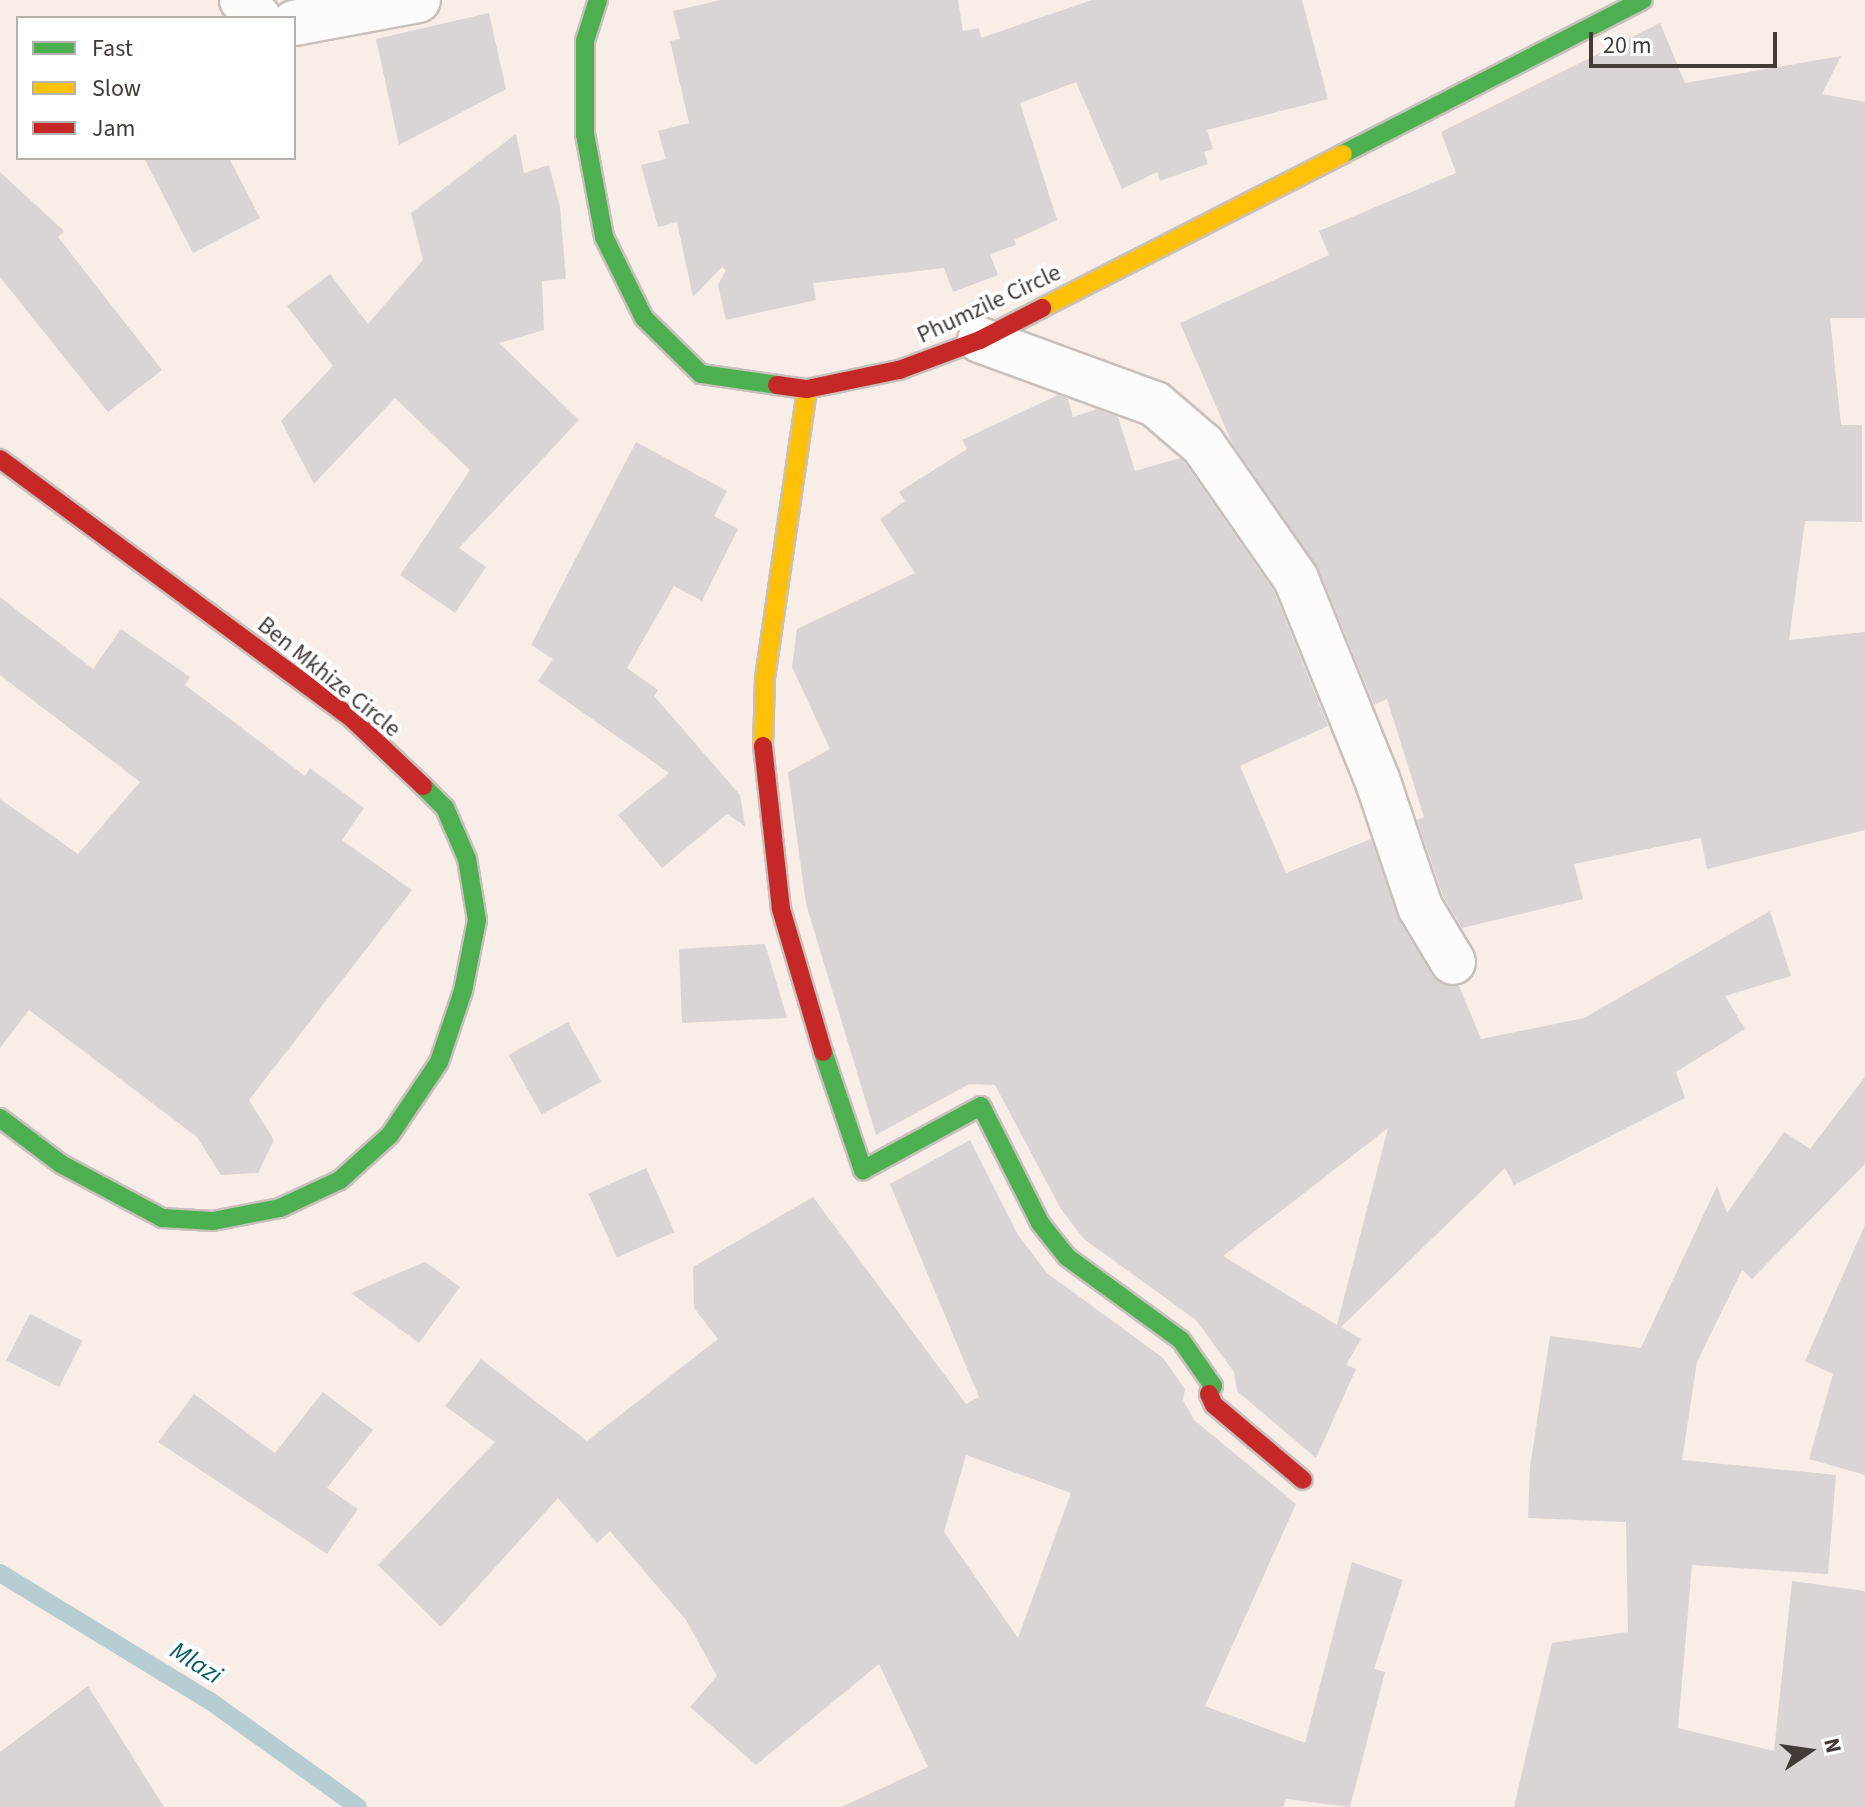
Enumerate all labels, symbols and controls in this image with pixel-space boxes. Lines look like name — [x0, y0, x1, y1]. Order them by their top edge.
legend — [16, 16, 296, 160]
scale bar — [1593, 16, 1781, 66]
text: 20 m — [1603, 28, 1652, 63]
text: Fast — [92, 31, 133, 66]
text: Slow — [92, 71, 141, 106]
text: Jam — [92, 111, 136, 146]
street label: Phumzile Circle — [913, 258, 1065, 350]
street label: Ben Mkhize Circle — [252, 611, 406, 743]
water label: Mlazi — [164, 1635, 228, 1691]
north arrow — [1769, 1711, 1849, 1791]
text: N — [1815, 1735, 1850, 1756]

